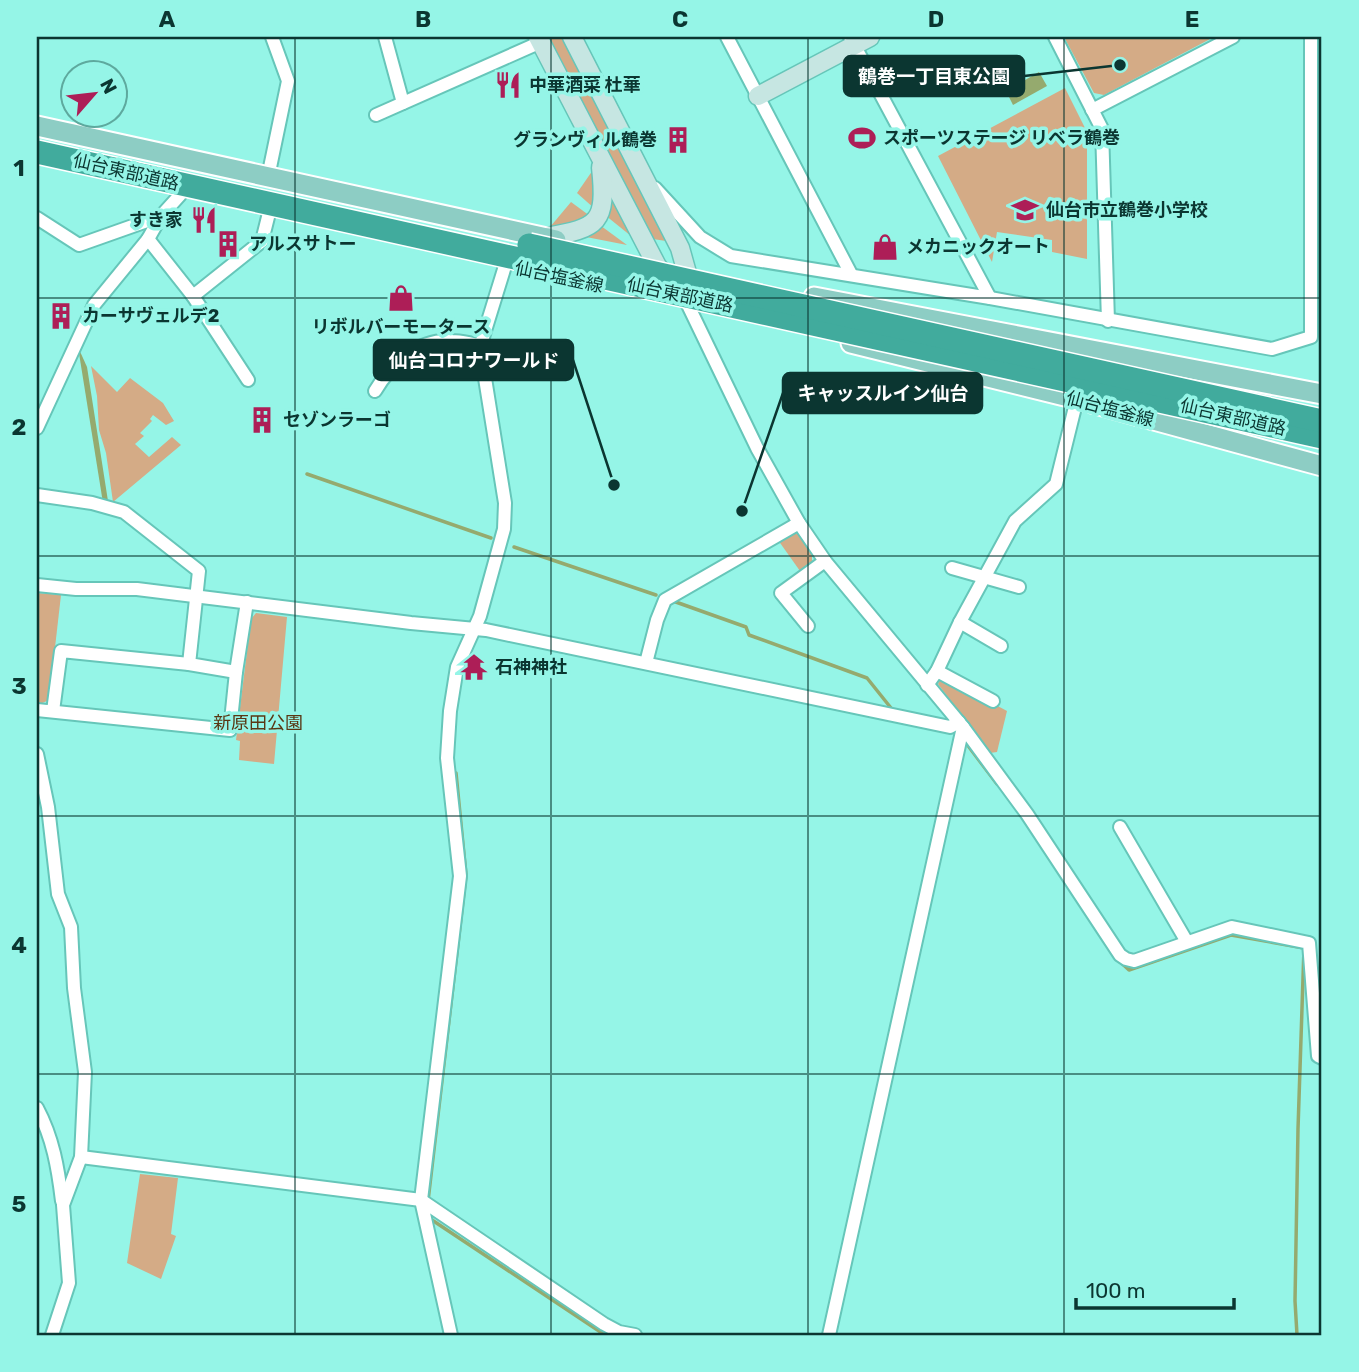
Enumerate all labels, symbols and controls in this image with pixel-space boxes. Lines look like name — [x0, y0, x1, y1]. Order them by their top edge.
text: A — [159, 5, 176, 33]
text: B — [415, 5, 431, 33]
text: C — [672, 5, 688, 33]
text: D — [928, 5, 944, 33]
text: E — [1185, 5, 1199, 33]
callout: 鶴巻一丁目東公園 — [844, 56, 1024, 96]
north arrow — [60, 60, 130, 130]
text: 鶴巻一丁目東公園 — [858, 65, 1010, 88]
restaurant icon: 中華酒菜 杜華 — [493, 70, 523, 100]
place label: 中華酒菜 杜華 — [529, 74, 641, 96]
text: N — [95, 75, 122, 98]
sports icon: スポーツステージ リベラ鶴巻 — [847, 123, 877, 153]
building icon: グランヴィル鶴巻 — [663, 125, 693, 155]
place label: スポーツステージ リベラ鶴巻 — [883, 127, 1120, 149]
place label: グランヴィル鶴巻 — [513, 129, 657, 151]
street label: 仙台東部道路 — [71, 149, 181, 195]
text: 1 — [13, 154, 25, 182]
school or university icon: 仙台市立鶴巻小学校 — [1010, 195, 1040, 225]
place label: 仙台市立鶴巻小学校 — [1046, 199, 1208, 221]
restaurant icon: すき家 — [189, 205, 219, 235]
place label: すき家 — [129, 209, 183, 231]
building icon: アルスサトー — [213, 229, 243, 259]
shop icon: メカニックオート — [870, 232, 900, 262]
place label: アルスサトー — [249, 233, 357, 255]
place label: メカニックオート — [906, 236, 1050, 258]
street label: 仙台塩釜線 — [513, 257, 605, 297]
street label: 仙台東部道路 — [625, 273, 735, 317]
shop icon: リボルバーモータース — [386, 283, 416, 313]
building icon: カーサヴェルデ2 — [46, 301, 76, 331]
place label: カーサヴェルデ2 — [82, 305, 219, 327]
place label: リボルバーモータース — [311, 316, 491, 338]
callout: 仙台コロナワールド — [374, 340, 573, 380]
text: 仙台コロナワールド — [388, 349, 560, 372]
callout: キャッスルイン仙台 — [783, 373, 982, 413]
text: キャッスルイン仙台 — [797, 382, 969, 405]
street label: 仙台塩釜線 — [1064, 387, 1156, 431]
street label: 仙台東部道路 — [1178, 394, 1288, 440]
building icon: セゾンラーゴ — [247, 405, 277, 435]
place label: セゾンラーゴ — [283, 409, 391, 431]
text: 2 — [12, 413, 26, 441]
temple icon: 石神神社 — [459, 652, 489, 682]
place label: 石神神社 — [495, 656, 567, 678]
text: 3 — [11, 672, 27, 700]
park label: 新原田公園 — [213, 712, 303, 734]
text: 4 — [11, 931, 27, 959]
text: 5 — [12, 1190, 27, 1218]
scale bar — [1076, 1267, 1233, 1311]
text: 100 m — [1086, 1278, 1145, 1303]

